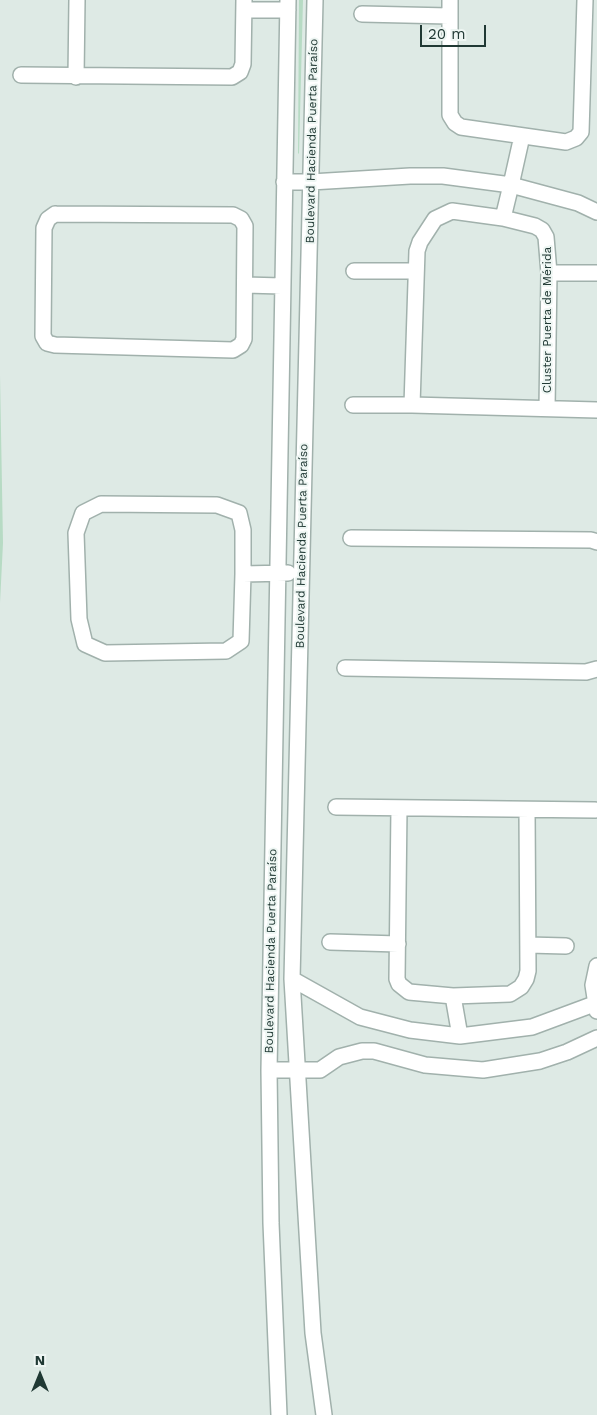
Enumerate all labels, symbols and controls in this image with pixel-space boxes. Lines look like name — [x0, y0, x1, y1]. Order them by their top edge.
scale bar — [422, 15, 488, 47]
text: 20 m — [428, 25, 466, 43]
street label: Boulevard Hacienda Puerta Paraíso — [303, 39, 321, 243]
street label: Cluster Puerta de Mérida — [540, 247, 554, 393]
street label: Boulevard Hacienda Puerta Paraíso — [293, 444, 311, 648]
street label: Boulevard Hacienda Puerta Paraíso — [262, 849, 280, 1053]
north arrow — [15, 1350, 65, 1400]
text: N — [35, 1352, 45, 1368]

